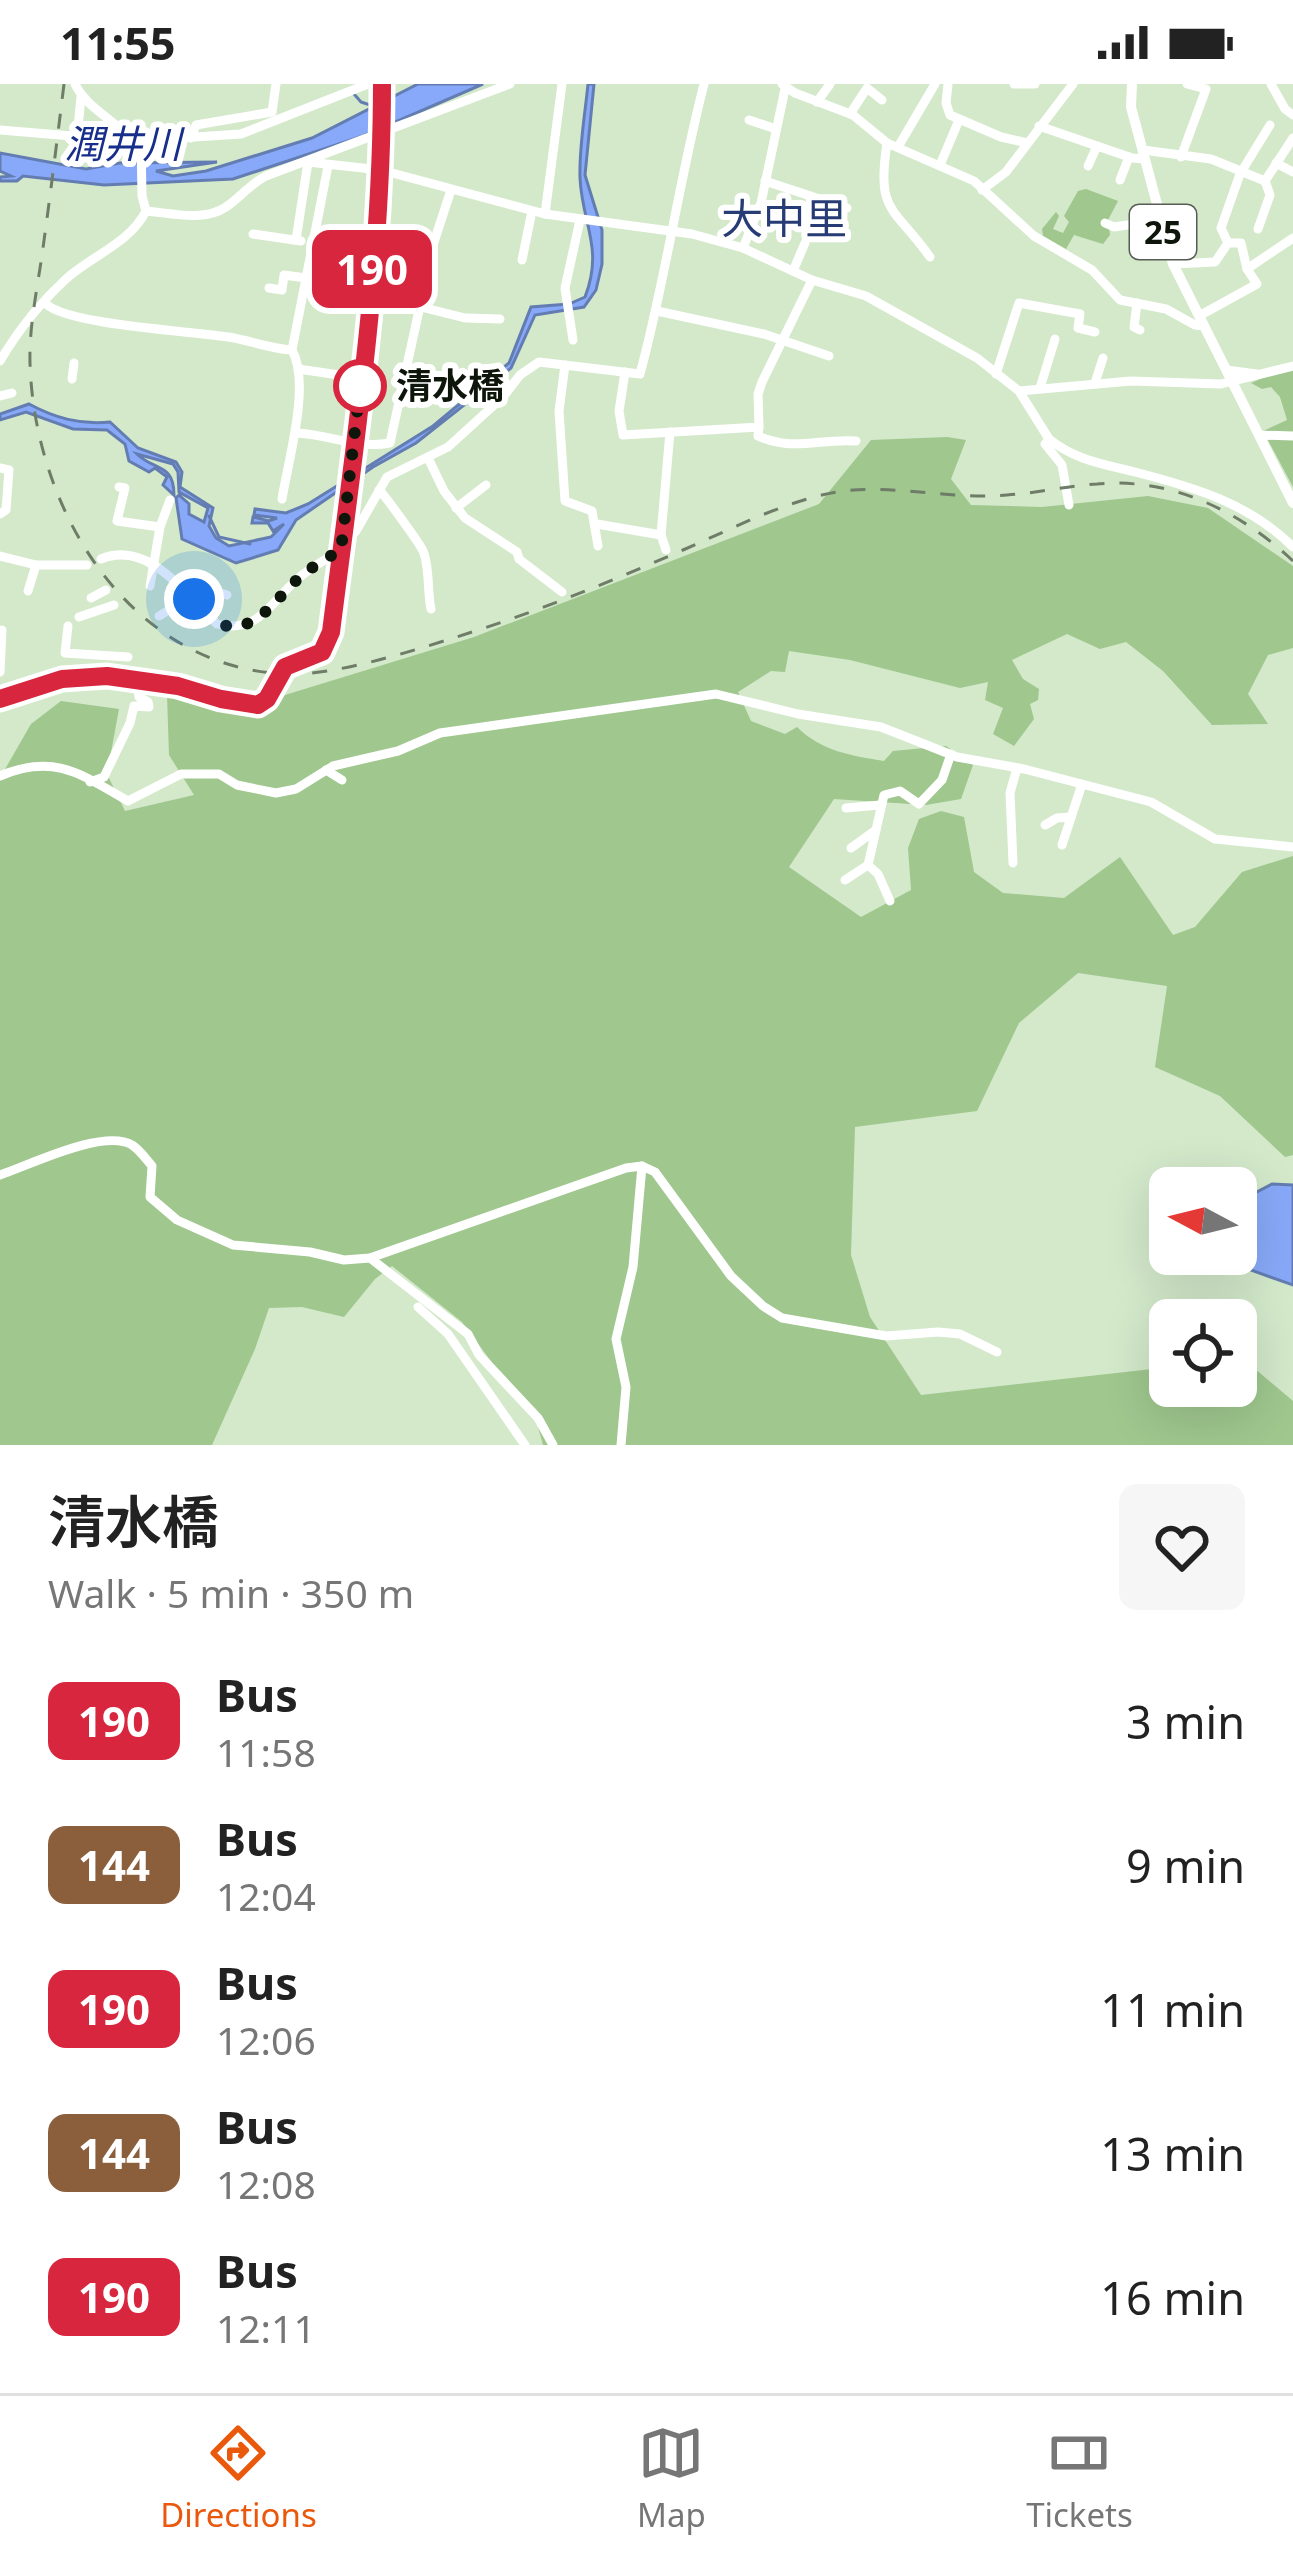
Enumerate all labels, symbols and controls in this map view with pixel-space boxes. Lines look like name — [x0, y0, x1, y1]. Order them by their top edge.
text: 11:55 — [60, 12, 176, 73]
water label: 潤井川 — [64, 116, 185, 169]
district label: 大中里 — [721, 189, 847, 246]
road number: 25 — [1130, 205, 1196, 259]
line badge: 190 — [303, 230, 441, 308]
text: 190 — [336, 240, 408, 297]
marker: 清水橋 — [335, 361, 385, 411]
place label: 清水橋 — [396, 361, 504, 410]
your location — [164, 569, 224, 629]
north arrow — [1149, 1167, 1257, 1275]
map controls — [1149, 1167, 1257, 1407]
button: locate — [1149, 1299, 1257, 1407]
text: 清水橋 — [48, 1482, 219, 1560]
button: heart — [1119, 1484, 1245, 1610]
text: Walk · 5 min · 350 m — [48, 1566, 414, 1619]
text: Bus — [216, 1664, 298, 1725]
text: 3 min — [1126, 1691, 1245, 1752]
text: 190 — [78, 1692, 150, 1749]
text: 11:58 — [216, 1725, 316, 1778]
text: Bus — [216, 1808, 298, 1869]
text: 9 min — [1126, 1835, 1245, 1896]
text: 144 — [78, 1836, 150, 1893]
text: 12:04 — [216, 1869, 316, 1922]
text: Bus — [216, 1952, 298, 2013]
text: 11 min — [1100, 1979, 1245, 2040]
text: 190 — [78, 1980, 150, 2037]
text: 12:06 — [216, 2013, 316, 2066]
text: Bus — [216, 2096, 298, 2157]
text: 13 min — [1100, 2123, 1245, 2184]
text: 144 — [78, 2124, 150, 2181]
text: 12:08 — [216, 2157, 316, 2210]
text: Bus — [216, 2240, 298, 2301]
text: 16 min — [1100, 2267, 1245, 2328]
text: 190 — [78, 2268, 150, 2325]
text: 12:11 — [216, 2301, 316, 2354]
tab: Directions — [160, 2420, 317, 2537]
tab: Map — [637, 2420, 706, 2537]
tab: Tickets — [1026, 2420, 1133, 2537]

